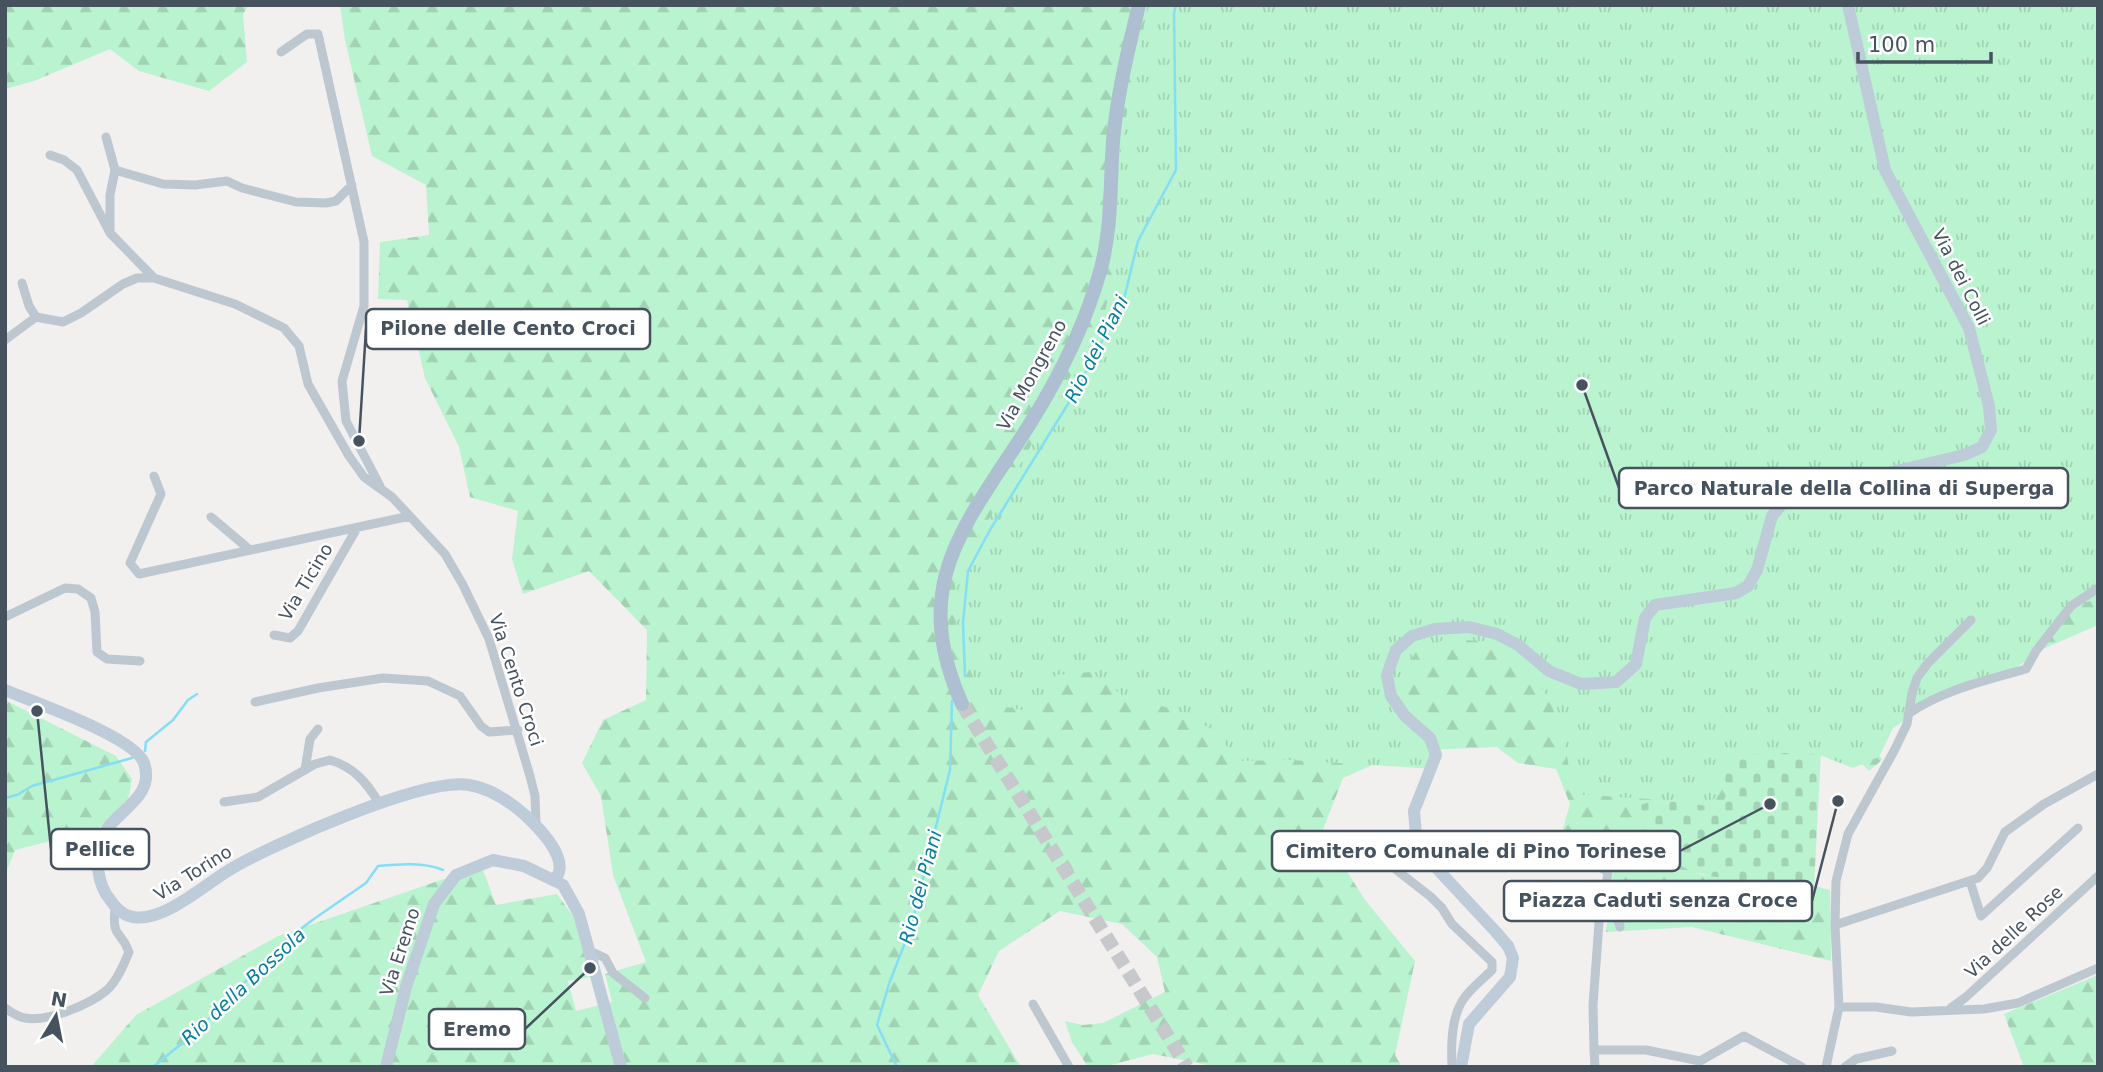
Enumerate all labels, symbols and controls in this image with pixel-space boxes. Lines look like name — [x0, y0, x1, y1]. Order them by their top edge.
scale bar — [1858, 21, 1991, 65]
text: 100 m — [1868, 33, 1935, 57]
street label: Via dei Colli — [1928, 225, 1995, 329]
water label: Rio dei Piani — [1060, 291, 1133, 406]
callout: Pilone delle Cento Croci — [366, 309, 650, 349]
street label: Via Mongreno — [992, 316, 1071, 434]
text: Pilone delle Cento Croci — [380, 317, 636, 339]
callout: Parco Naturale della Collina di Superga — [1619, 468, 2068, 508]
text: Parco Naturale della Collina di Superga — [1634, 477, 2054, 499]
street label: Via Ticino — [274, 539, 337, 624]
street label: Via Cento Croci — [485, 611, 548, 749]
water label: Rio dei Piani — [894, 827, 946, 946]
callout: Pellice — [51, 829, 149, 869]
callout: Cimitero Comunale di Pino Torinese — [1272, 831, 1680, 871]
text: Pellice — [65, 838, 135, 860]
street label: Via Torino — [150, 840, 235, 905]
text: Cimitero Comunale di Pino Torinese — [1286, 840, 1666, 862]
callout: Piazza Caduti senza Croce — [1504, 881, 1812, 921]
street label: Via delle Rose — [1960, 881, 2067, 982]
text: Piazza Caduti senza Croce — [1518, 889, 1798, 911]
street label: Via Eremo — [375, 905, 424, 999]
water label: Rio della Bossola — [177, 923, 309, 1049]
north arrow — [21, 981, 91, 1051]
text: N — [49, 987, 69, 1011]
callout: Eremo — [429, 1009, 525, 1049]
text: Eremo — [443, 1018, 511, 1040]

